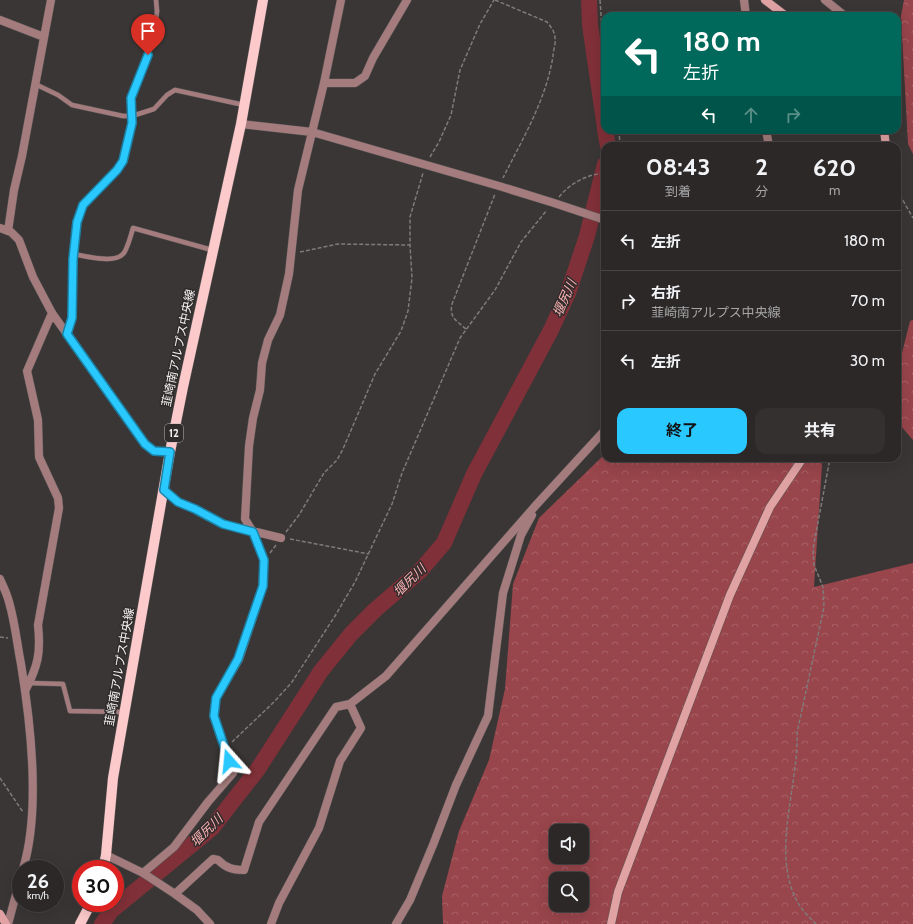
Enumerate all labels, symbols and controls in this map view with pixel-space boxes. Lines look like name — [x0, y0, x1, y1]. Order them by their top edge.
pin — [131, 14, 165, 55]
icon: arrive — [137, 20, 159, 42]
text: 180 m — [683, 24, 761, 58]
icon: left — [617, 28, 669, 80]
text: 左折 — [683, 62, 719, 84]
icon: left — [698, 104, 720, 126]
icon: ahead — [740, 104, 762, 126]
icon: right — [782, 104, 804, 126]
text: 08:43 — [646, 152, 710, 181]
text: 2 — [755, 152, 768, 181]
text: 620 — [813, 153, 856, 182]
text: m — [829, 182, 840, 198]
text: 到着 — [665, 183, 691, 199]
text: 分 — [755, 183, 768, 199]
icon: left — [617, 230, 639, 252]
text: 180 m — [844, 232, 885, 250]
text: 左折 — [651, 233, 681, 251]
water label: 堰尻川 — [549, 275, 580, 319]
text: 右折 — [651, 284, 681, 302]
street label: 韮崎南アルプス中央線 — [158, 288, 198, 408]
icon: right — [617, 290, 639, 312]
text: 70 m — [851, 292, 885, 310]
text: 韮崎南アルプス中央線 — [651, 304, 781, 320]
icon: left — [617, 350, 639, 372]
text: 30 m — [850, 352, 885, 370]
text: 左折 — [651, 353, 681, 371]
button: 終了 — [617, 408, 747, 454]
button: 共有 — [755, 408, 885, 454]
road number: 12 — [165, 424, 183, 442]
water label: 堰尻川 — [389, 559, 430, 599]
street label: 韮崎南アルプス中央線 — [101, 607, 137, 727]
position arrow — [208, 740, 250, 782]
water label: 堰尻川 — [186, 809, 227, 849]
map controls — [549, 824, 589, 912]
button: sound — [549, 824, 589, 864]
speed limit sign: 30 — [72, 860, 124, 912]
text: 26 — [27, 869, 49, 893]
button: search — [549, 872, 589, 912]
text: km/h — [27, 889, 49, 902]

